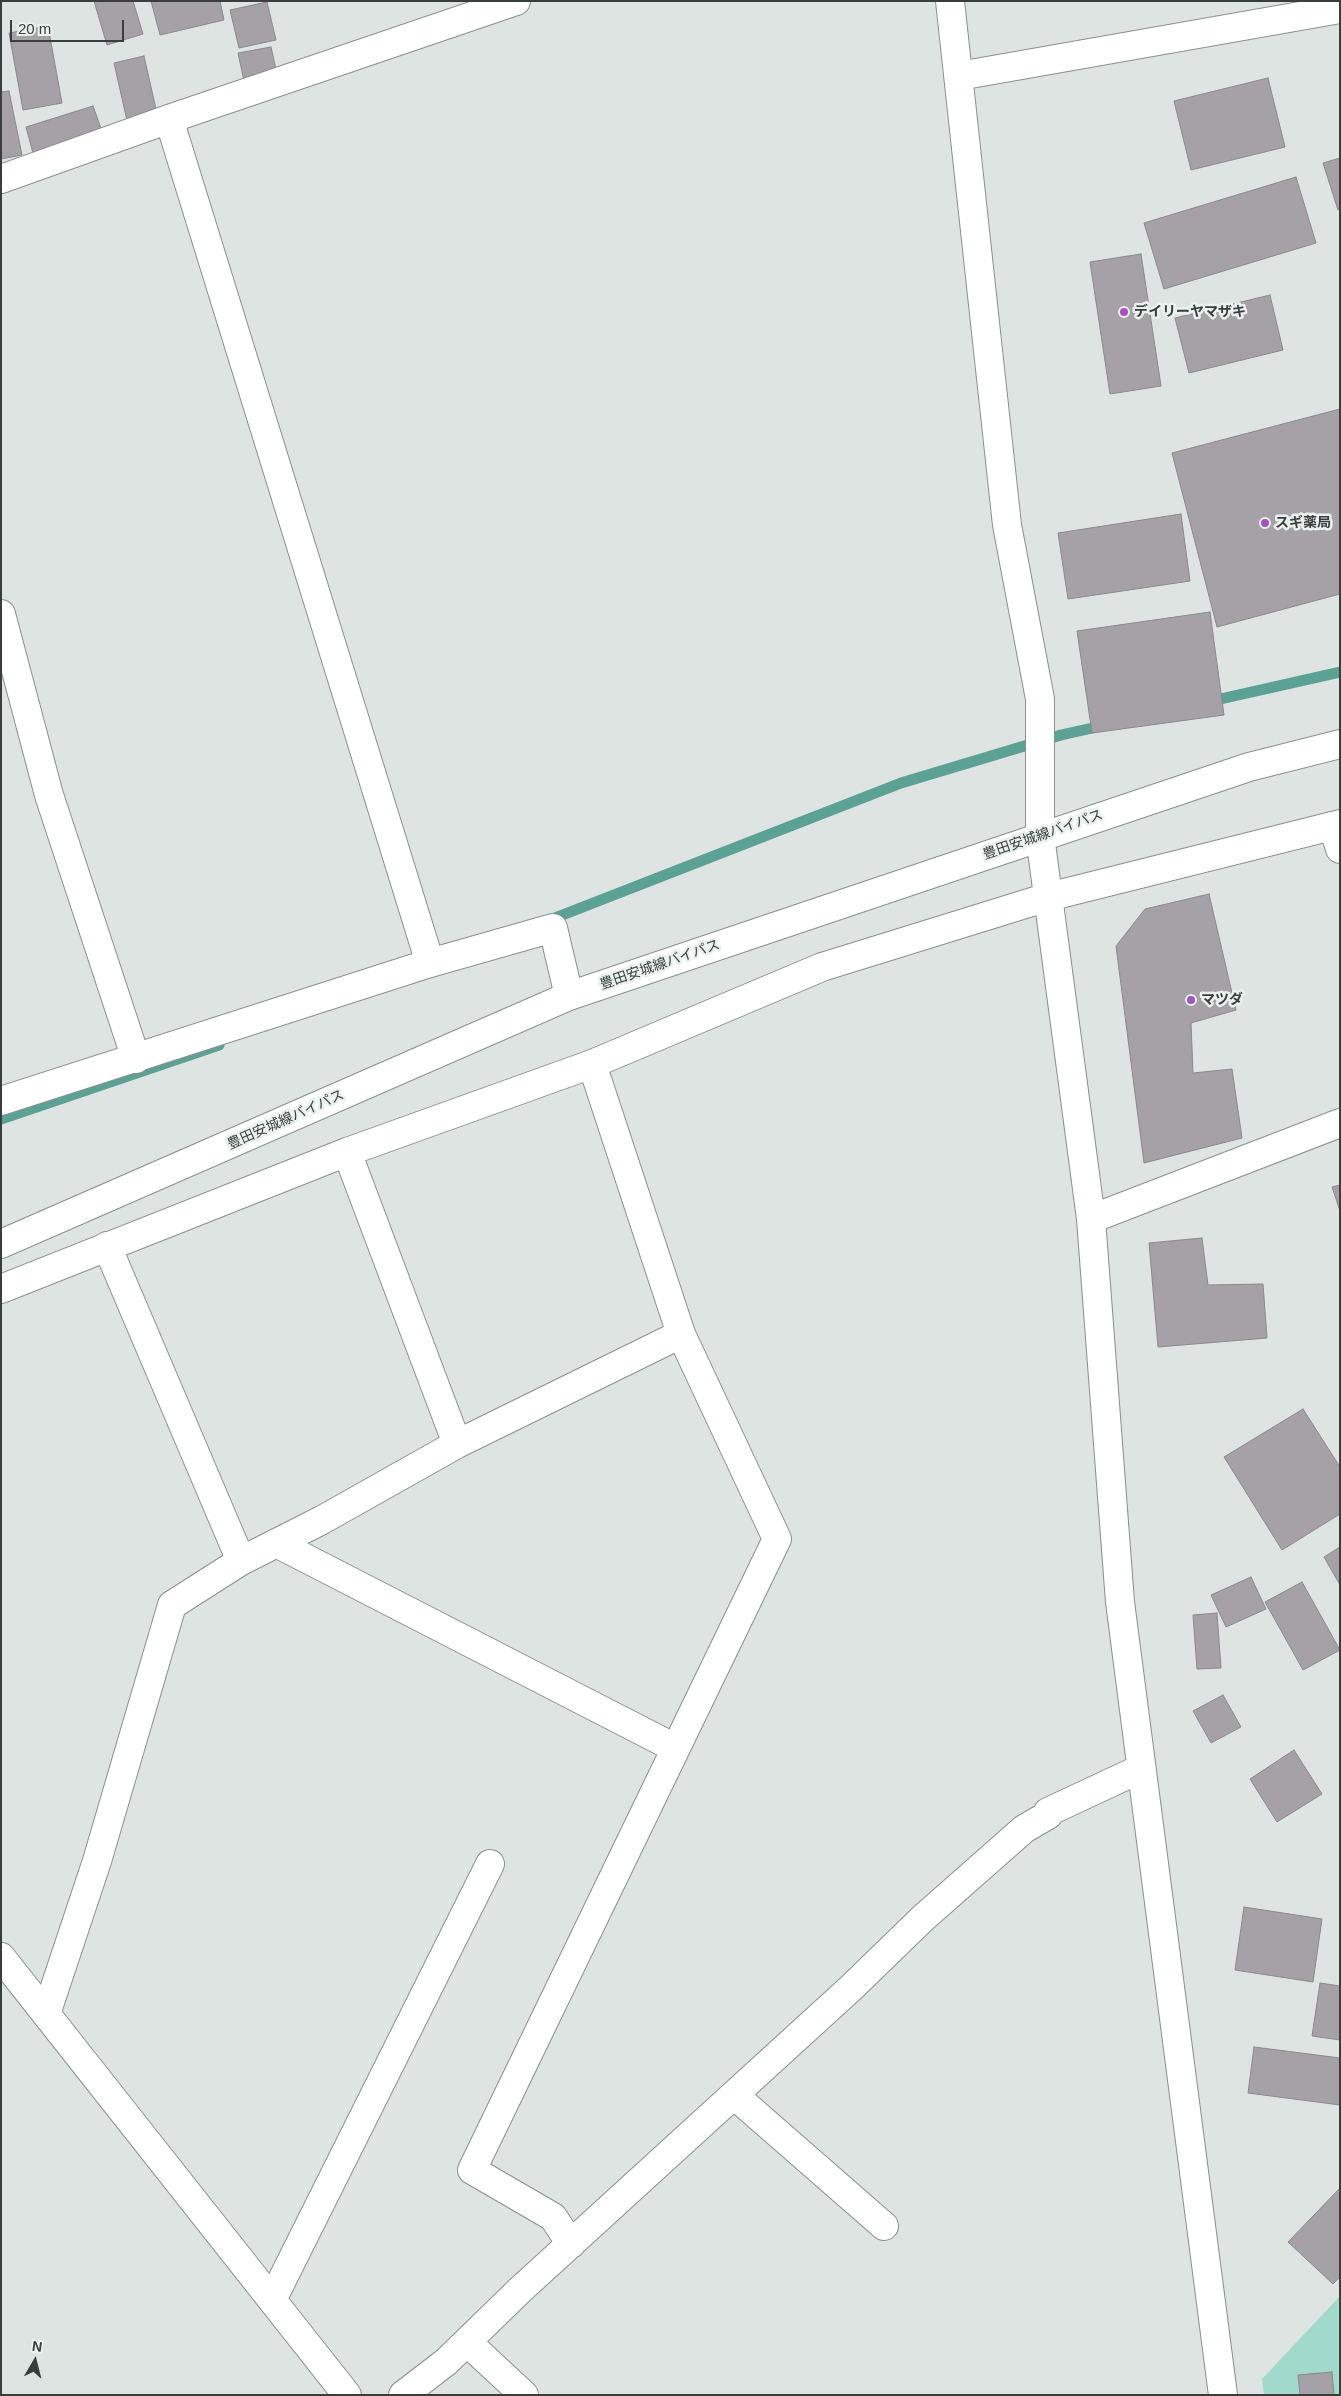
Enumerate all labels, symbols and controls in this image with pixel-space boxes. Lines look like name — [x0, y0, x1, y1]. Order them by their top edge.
scale bar — [12, 10, 126, 42]
text: 20 m — [18, 20, 51, 37]
place label: デイリーヤマザキ — [1134, 304, 1246, 320]
marker: デイリーヤマザキ — [1118, 306, 1130, 318]
place label: スギ薬局 — [1275, 515, 1331, 531]
marker: スギ薬局 — [1259, 517, 1271, 529]
street label: 豊田安城線バイパス — [981, 807, 1105, 863]
street label: 豊田安城線バイパス — [598, 937, 722, 993]
place label: マツダ — [1201, 992, 1243, 1008]
marker: マツダ — [1185, 994, 1197, 1006]
street label: 豊田安城線バイパス — [225, 1087, 347, 1153]
north arrow — [10, 2336, 60, 2386]
text: N — [31, 2338, 43, 2355]

